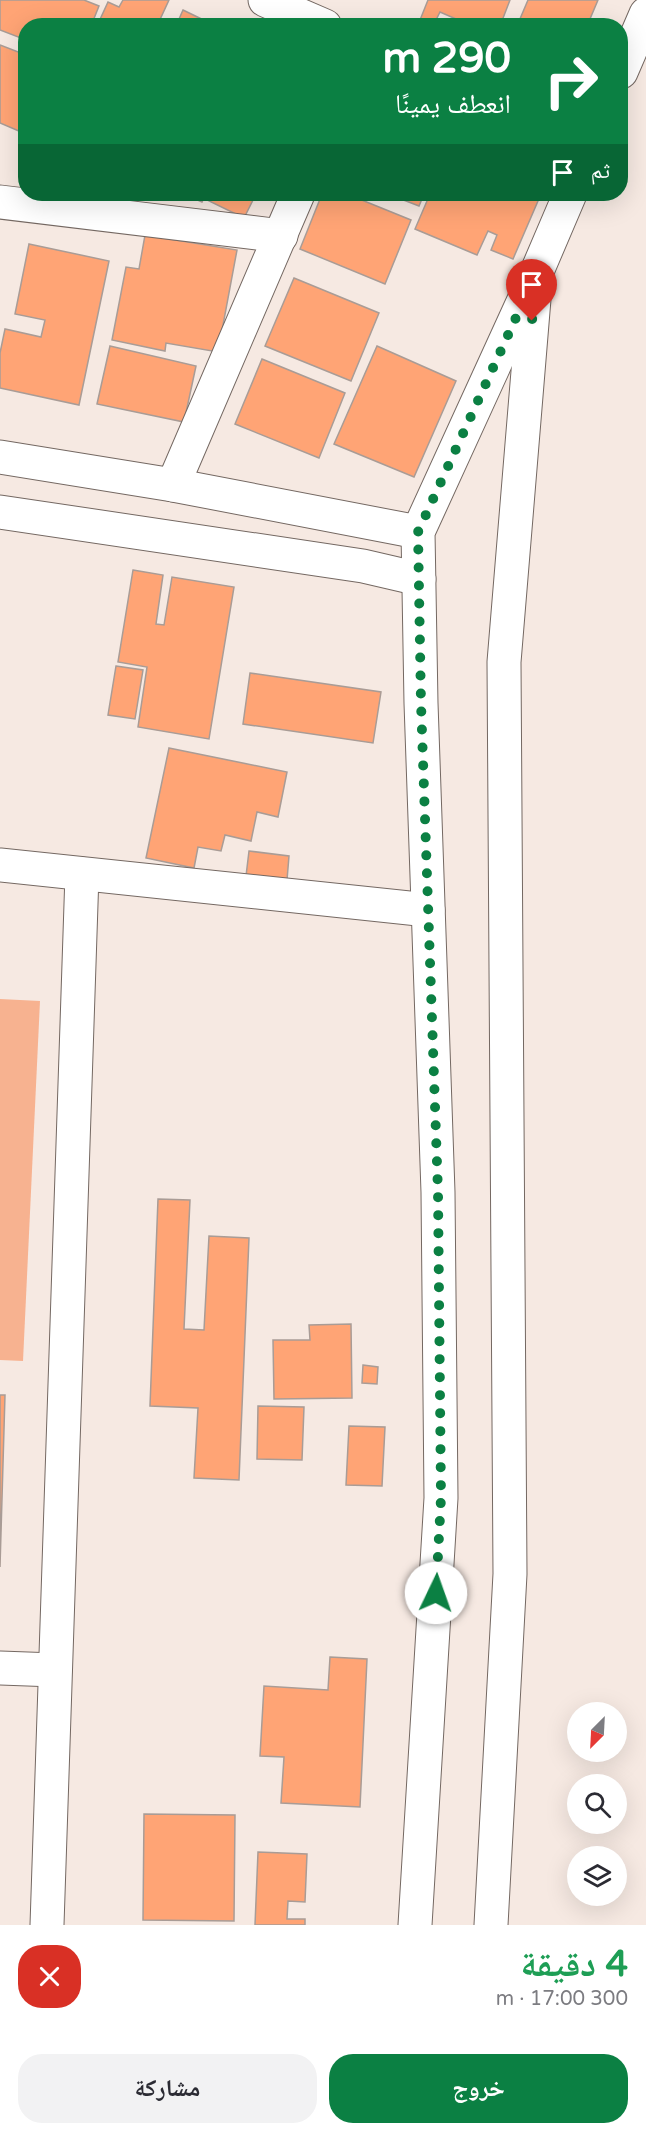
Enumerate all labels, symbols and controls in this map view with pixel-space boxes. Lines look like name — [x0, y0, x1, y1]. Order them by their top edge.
text: 290 m — [382, 33, 511, 84]
icon: right — [532, 42, 610, 120]
text: انعطف يمينًا — [395, 88, 511, 121]
icon: arrive — [546, 156, 579, 189]
text: ثم — [591, 158, 610, 184]
pin — [506, 259, 557, 321]
icon: arrive — [515, 268, 548, 301]
position arrow — [404, 1561, 468, 1625]
north arrow — [567, 1702, 627, 1762]
map controls — [567, 1702, 627, 1906]
button: search — [567, 1774, 627, 1834]
button: layers — [567, 1846, 627, 1906]
text: 4 دقيقة — [520, 1943, 628, 1986]
button: close — [18, 1945, 81, 2008]
text: 300 m · 17:00 — [496, 1987, 628, 2011]
button: مشاركة — [18, 2054, 317, 2123]
button: خروج — [329, 2054, 628, 2123]

